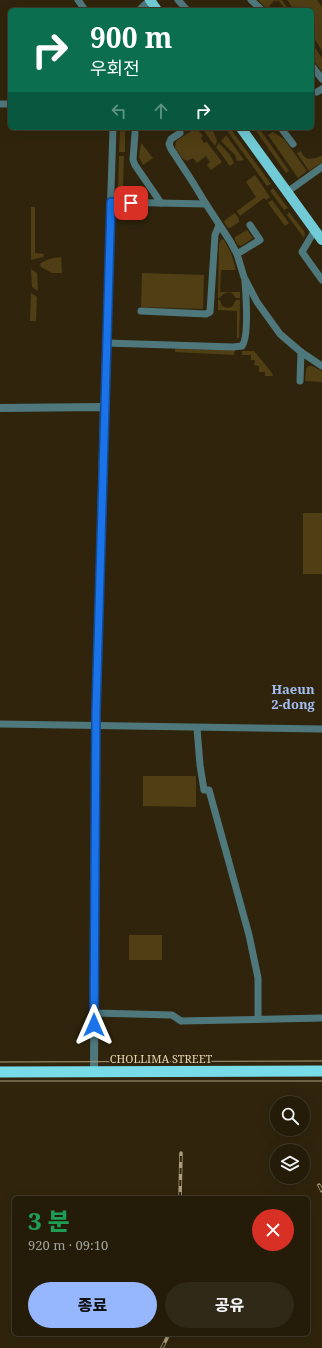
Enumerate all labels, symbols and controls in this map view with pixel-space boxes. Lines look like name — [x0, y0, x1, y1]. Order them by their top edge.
text: 900 m — [90, 18, 172, 56]
icon: right — [24, 24, 76, 76]
text: 우회전 — [90, 56, 140, 80]
icon: left — [108, 100, 130, 122]
icon: ahead — [150, 100, 172, 122]
icon: right — [192, 100, 214, 122]
pin — [114, 186, 148, 220]
icon: arrive — [120, 192, 142, 214]
district label: Haeun 2-dong — [271, 680, 316, 713]
position arrow — [73, 1004, 115, 1046]
street label: CHOLLIMA STREET — [110, 1051, 212, 1066]
map controls — [270, 1096, 310, 1184]
button: search — [270, 1096, 310, 1136]
button: layers — [270, 1144, 310, 1184]
text: 3 분 — [28, 1204, 70, 1237]
button: close — [252, 1209, 294, 1251]
text: 920 m · 09:10 — [28, 1236, 108, 1254]
button: 종료 — [28, 1282, 157, 1328]
button: 공유 — [165, 1282, 294, 1328]

